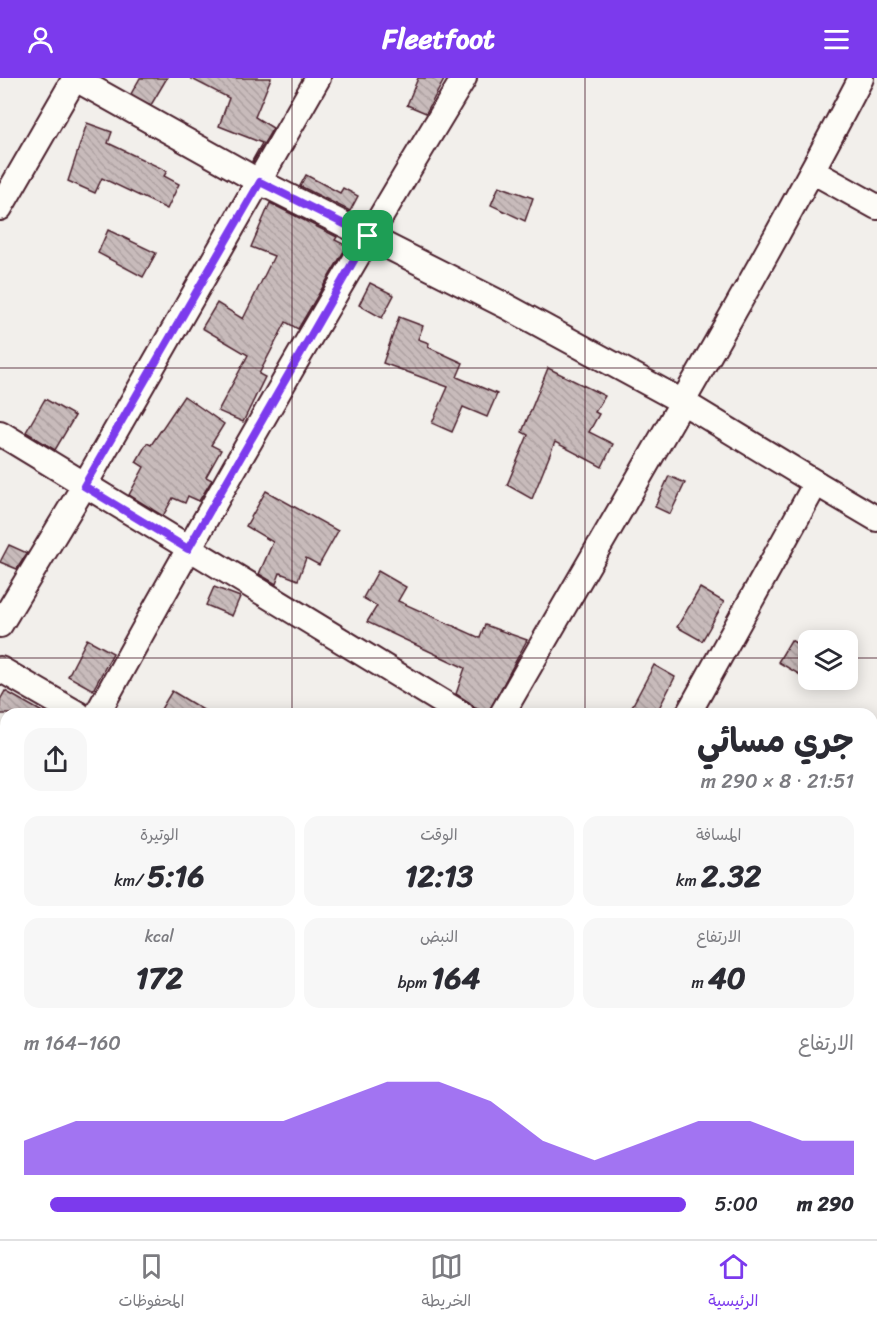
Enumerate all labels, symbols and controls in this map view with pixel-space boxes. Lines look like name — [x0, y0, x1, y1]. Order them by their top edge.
text: Fleetfoot — [382, 15, 495, 63]
icon: person — [24, 23, 57, 56]
icon: menu — [820, 23, 853, 56]
pin — [342, 210, 393, 261]
icon: arrive — [351, 219, 384, 252]
map controls — [798, 630, 858, 690]
button: layers — [798, 630, 858, 690]
text: جري مسائي — [697, 712, 854, 770]
button: share — [24, 728, 87, 791]
text: 21:51 · 8 × 290 m — [701, 764, 854, 799]
text: الوتيرة — [140, 820, 179, 849]
text: الوقت — [420, 820, 458, 849]
text: المسافة — [696, 820, 741, 849]
text: 5:16 — [147, 849, 204, 903]
text: 12:13 — [405, 849, 473, 903]
text: 2.32 — [701, 849, 761, 903]
text: /km — [114, 866, 147, 895]
text: km — [676, 866, 701, 895]
text: kcal — [145, 922, 174, 951]
text: النبض — [420, 922, 458, 951]
text: الارتفاع — [696, 922, 741, 951]
text: 172 — [136, 951, 183, 1005]
text: 164 — [432, 951, 480, 1005]
text: 40 — [708, 951, 746, 1005]
text: bpm — [398, 968, 432, 997]
text: m — [692, 968, 708, 997]
text: 160–164 m — [24, 1026, 121, 1061]
text: الارتفاع — [798, 1026, 854, 1061]
text: 5:00 — [714, 1187, 758, 1222]
text: 290 m — [797, 1187, 854, 1222]
tab: المحفوظات — [119, 1250, 184, 1315]
tab: الخريطة — [421, 1250, 471, 1315]
tab: الرئيسية — [708, 1250, 759, 1315]

